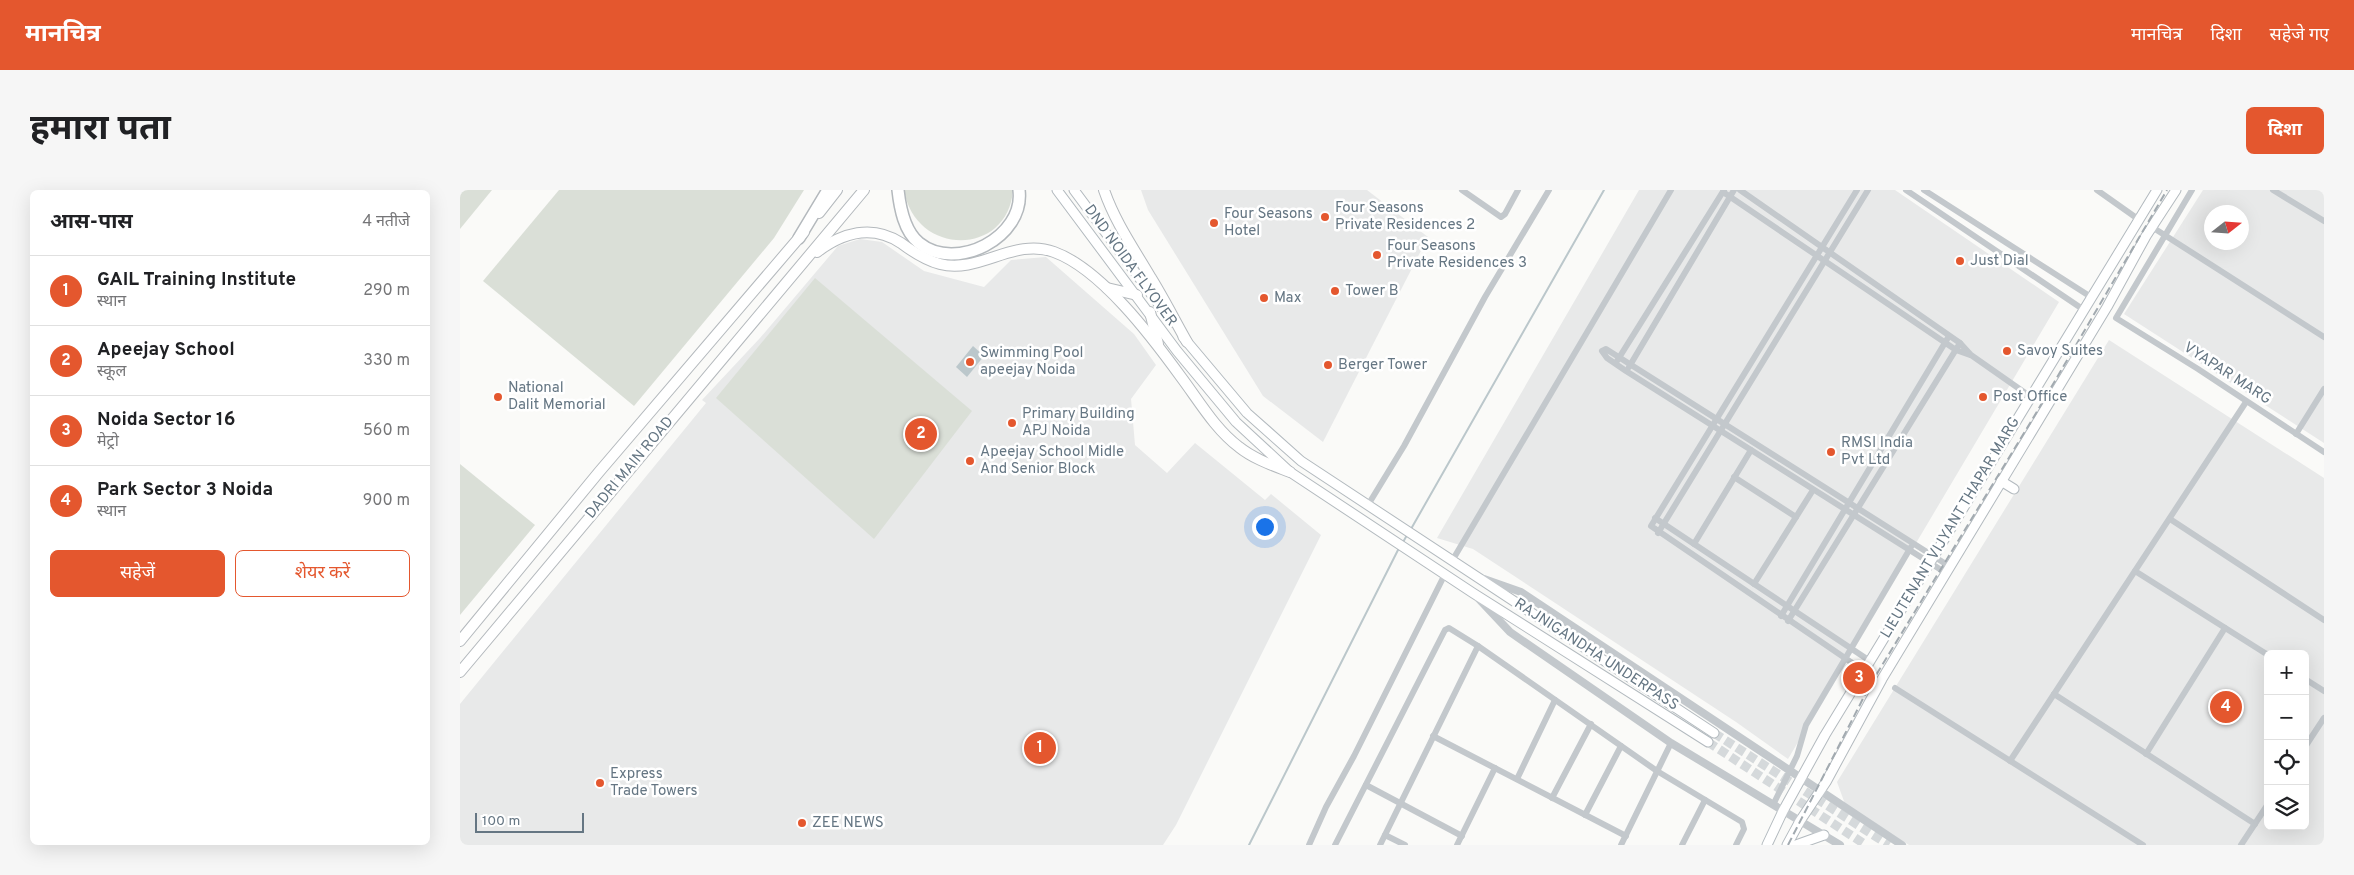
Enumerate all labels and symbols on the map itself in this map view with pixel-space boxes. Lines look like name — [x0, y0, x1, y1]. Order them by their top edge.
place label: Four Seasons Private Residences 2 — [1335, 199, 1475, 235]
street label: DND NOIDA FLYOVER — [1079, 201, 1181, 331]
place label: Four Seasons Hotel — [1224, 205, 1313, 241]
north arrow — [2204, 205, 2249, 250]
marker: Four Seasons Private Residences 2 — [1319, 211, 1331, 223]
marker: Four Seasons Hotel — [1208, 217, 1220, 229]
place label: Four Seasons Private Residences 3 — [1387, 237, 1527, 273]
marker: Four Seasons Private Residences 3 — [1371, 249, 1383, 261]
place label: Just Dial — [1970, 252, 2029, 271]
marker: Just Dial — [1954, 255, 1966, 267]
place label: Tower B — [1345, 282, 1399, 301]
marker: Tower B — [1329, 285, 1341, 297]
place label: Max — [1274, 289, 1302, 308]
marker: Max — [1258, 292, 1270, 304]
street label: VYAPAR MARG — [2179, 339, 2275, 409]
place label: Savoy Suites — [2017, 342, 2103, 361]
place label: Swimming Pool apeejay Noida — [980, 344, 1083, 380]
marker: Savoy Suites — [2001, 345, 2013, 357]
marker: Swimming Pool apeejay Noida — [964, 356, 976, 368]
place label: Berger Tower — [1338, 356, 1427, 375]
marker: Berger Tower — [1322, 359, 1334, 371]
place label: National Dalit Memorial — [508, 379, 606, 415]
place label: Post Office — [1993, 388, 2067, 407]
marker: National Dalit Memorial — [492, 391, 504, 403]
marker: Post Office — [1977, 391, 1989, 403]
place label: Primary Building APJ Noida — [1022, 405, 1135, 441]
street label: DADRI MAIN ROAD — [582, 413, 678, 523]
street label: LIEUTENANT VIJYANT THAPAR MARG — [1877, 414, 2025, 642]
pin: 2 — [905, 415, 937, 453]
marker: Primary Building APJ Noida — [1006, 417, 1018, 429]
place label: RMSI India Pvt Ltd — [1841, 434, 1913, 470]
place label: Apeejay School Midle And Senior Block — [980, 443, 1124, 479]
marker: RMSI India Pvt Ltd — [1825, 446, 1837, 458]
marker: Apeejay School Midle And Senior Block — [964, 455, 976, 467]
your location — [1252, 514, 1278, 540]
street label: RAJNIGANDHA UNDERPASS — [1510, 595, 1682, 715]
pin: 3 — [1843, 659, 1875, 697]
pin: 4 — [2210, 688, 2242, 726]
pin: 1 — [1024, 729, 1056, 767]
place label: Express Trade Towers — [610, 765, 698, 801]
marker: Express Trade Towers — [594, 777, 606, 789]
scale bar — [475, 810, 584, 833]
place label: ZEE NEWS — [812, 814, 884, 833]
marker: ZEE NEWS — [796, 817, 808, 829]

